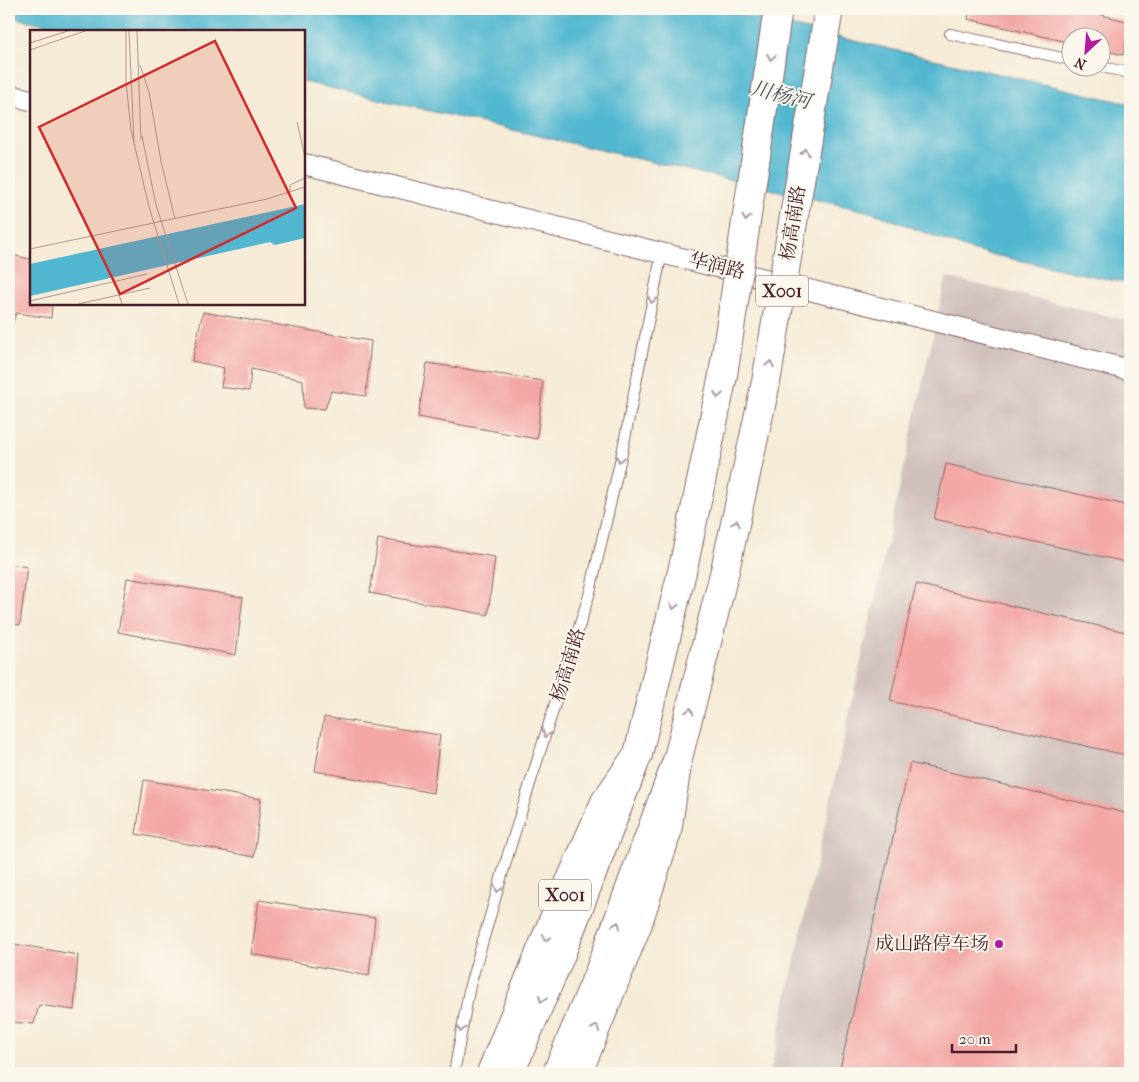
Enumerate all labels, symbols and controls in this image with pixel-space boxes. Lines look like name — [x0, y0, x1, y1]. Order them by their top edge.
north arrow — [1062, 28, 1112, 78]
inset map — [30, 30, 305, 305]
one-way arrow — [766, 53, 777, 61]
text: N — [1072, 53, 1089, 73]
water label: 川杨河 — [749, 77, 816, 114]
one-way arrow — [799, 148, 810, 156]
street label: 杨高南路 — [776, 184, 810, 262]
one-way arrow — [742, 213, 752, 222]
street label: 华润路 — [687, 248, 747, 284]
road number: X001 — [756, 276, 808, 306]
one-way arrow — [647, 295, 658, 304]
one-way arrow — [764, 360, 774, 368]
one-way arrow — [714, 391, 724, 400]
one-way arrow — [615, 455, 626, 464]
one-way arrow — [730, 518, 741, 527]
one-way arrow — [669, 602, 680, 611]
street label: 杨高南路 — [546, 625, 590, 705]
one-way arrow — [684, 706, 695, 715]
one-way arrow — [542, 729, 552, 738]
road number: X001 — [539, 880, 591, 910]
one-way arrow — [493, 885, 503, 893]
one-way arrow — [611, 921, 621, 929]
one-way arrow — [542, 933, 553, 942]
place label: 成山路停车场 — [875, 933, 989, 955]
marker: 成山路停车场 — [993, 938, 1005, 950]
one-way arrow — [537, 994, 548, 1003]
scale bar — [952, 1022, 1015, 1054]
one-way arrow — [590, 1024, 600, 1033]
one-way arrow — [456, 1025, 466, 1033]
text: 20 m — [959, 1030, 991, 1048]

